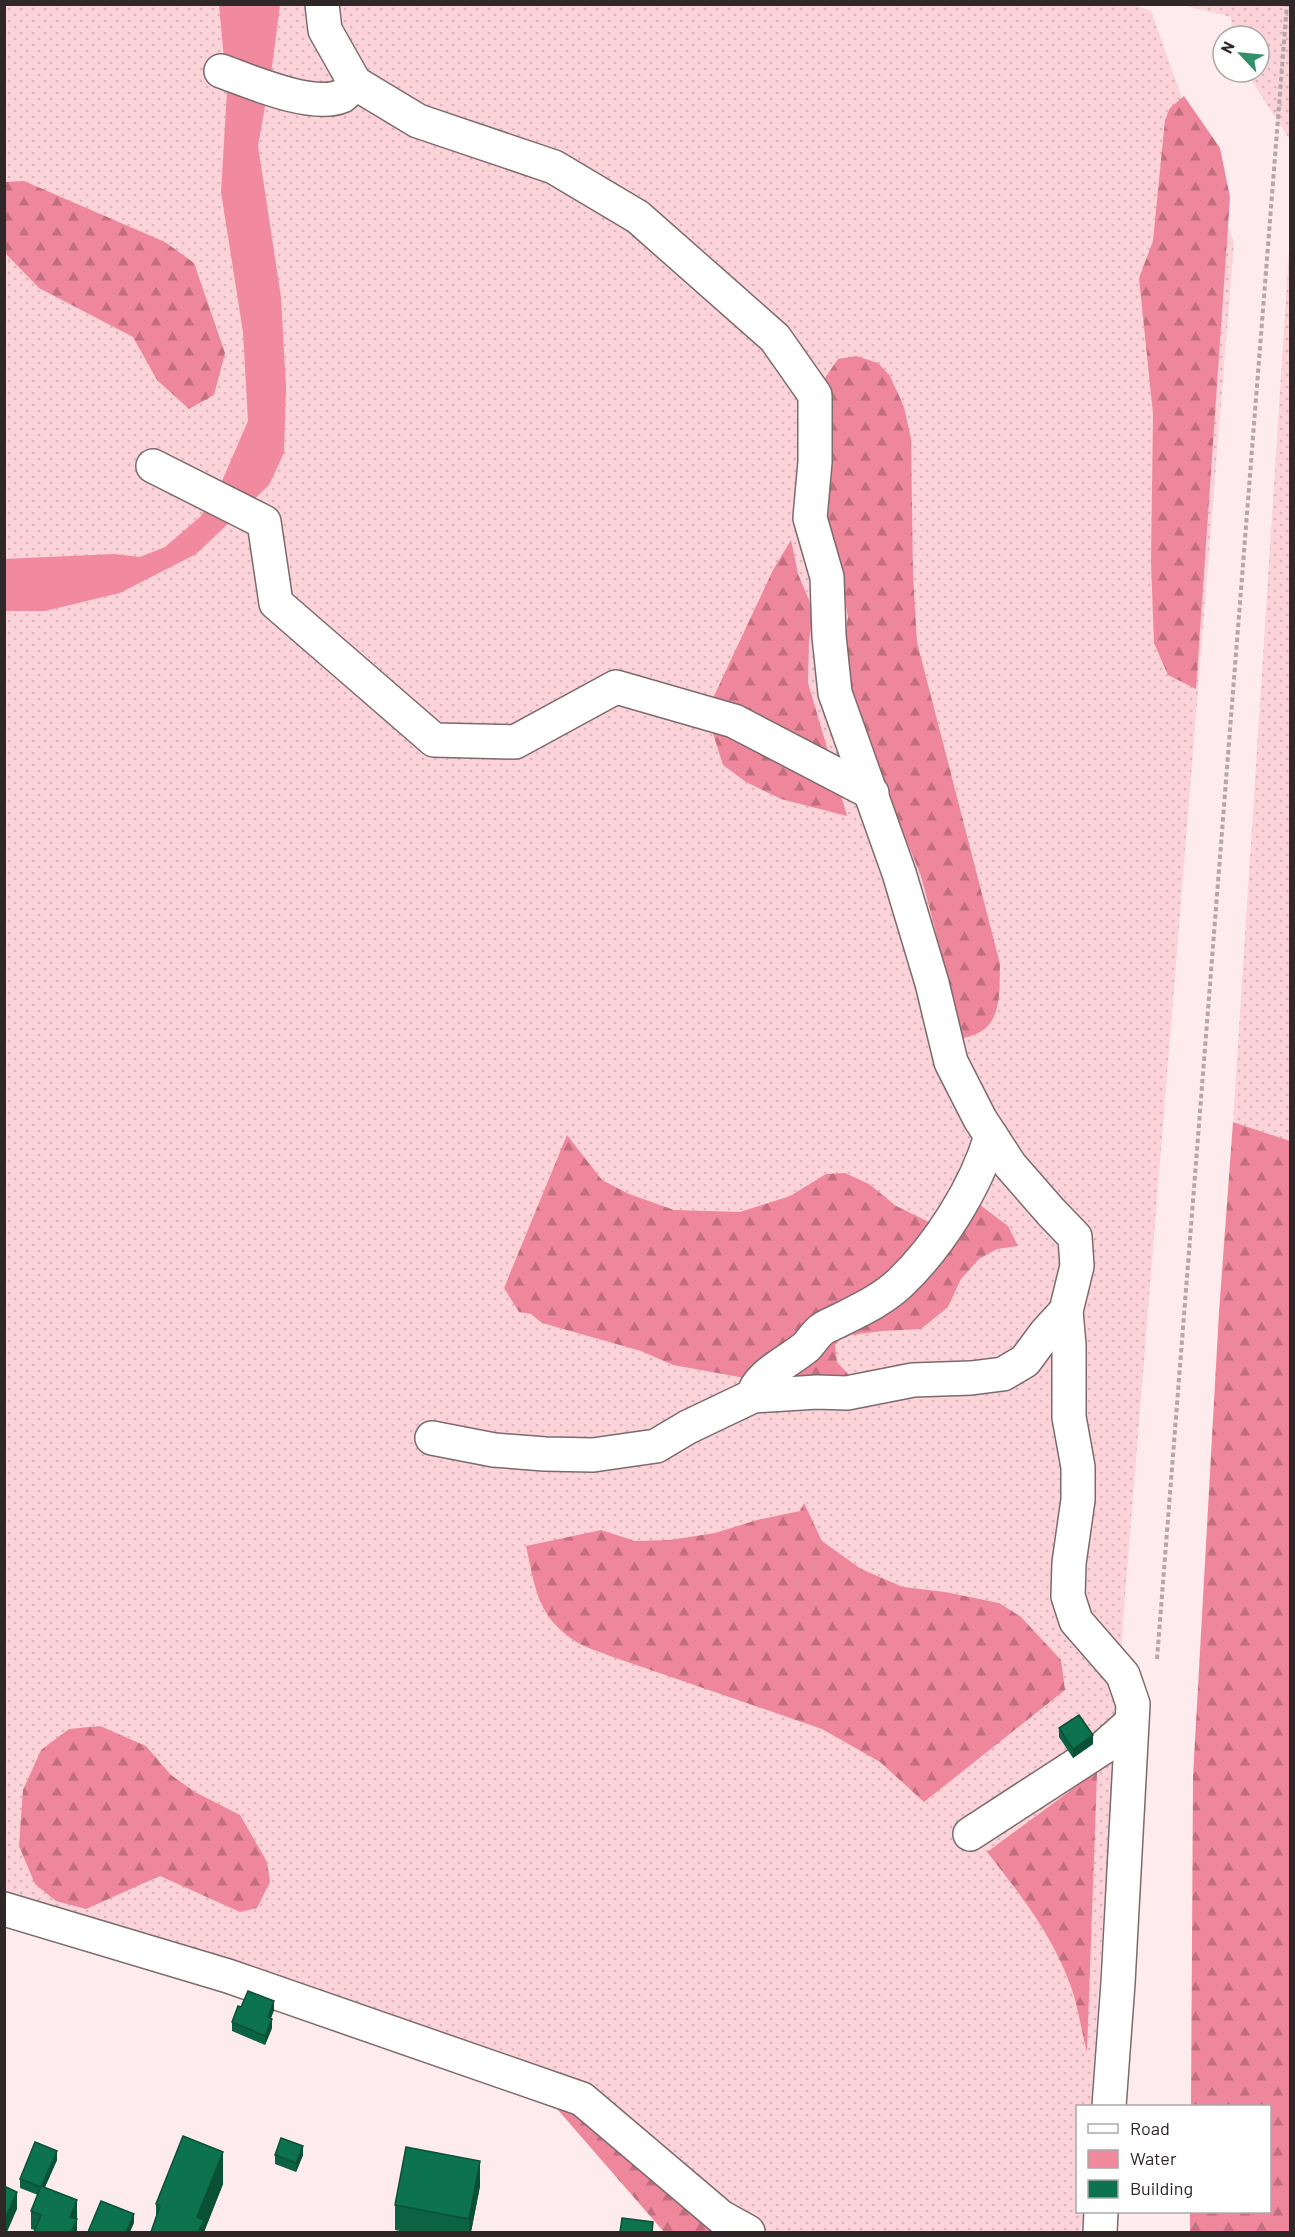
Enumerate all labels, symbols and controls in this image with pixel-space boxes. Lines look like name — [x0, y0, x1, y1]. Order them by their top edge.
north arrow — [1211, 24, 1271, 84]
text: N — [1216, 38, 1238, 56]
legend — [1076, 2105, 1271, 2213]
text: Road — [1130, 2117, 1170, 2139]
text: Water — [1130, 2147, 1177, 2169]
text: Building — [1130, 2177, 1193, 2199]

